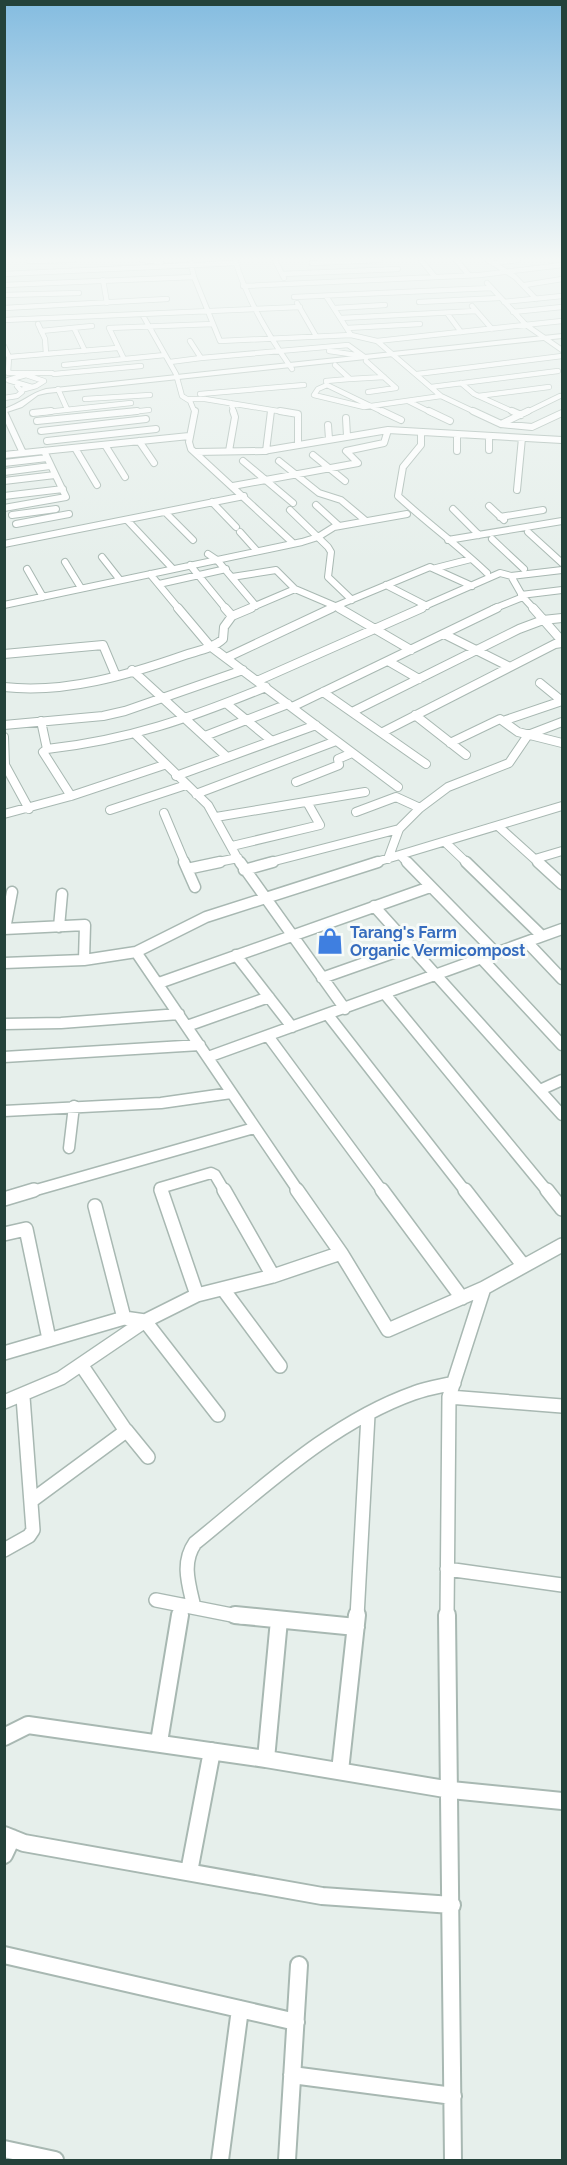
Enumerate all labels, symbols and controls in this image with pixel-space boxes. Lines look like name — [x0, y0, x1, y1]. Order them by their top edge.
place label: Tarang's Farm Organic Vermicompost — [350, 923, 525, 960]
shop icon: Tarang's Farm Organic Vermicompost — [315, 926, 345, 956]

